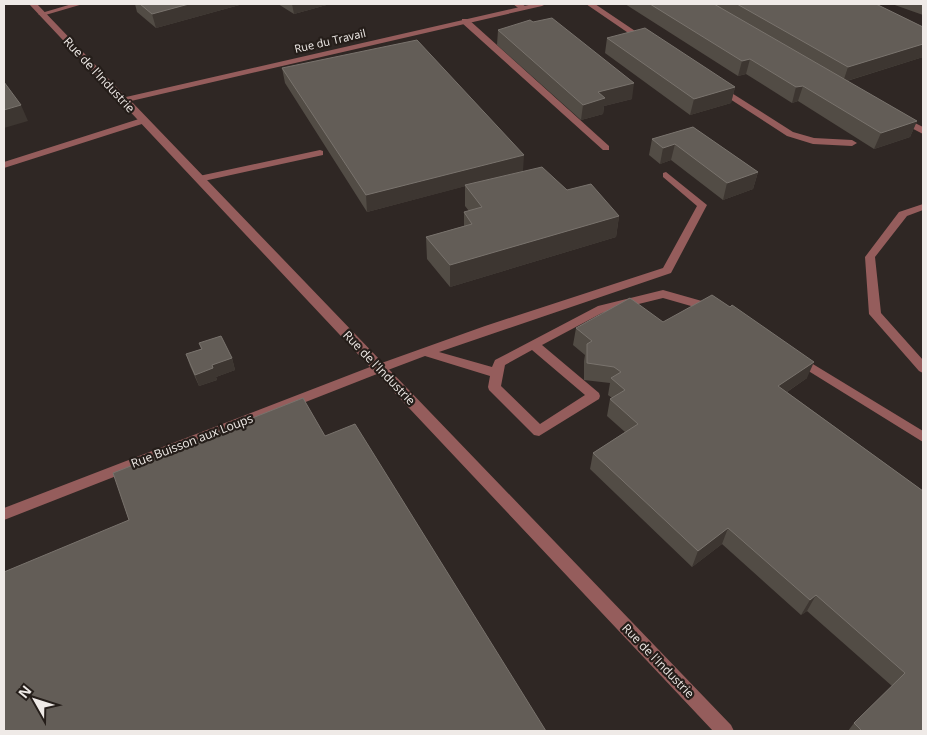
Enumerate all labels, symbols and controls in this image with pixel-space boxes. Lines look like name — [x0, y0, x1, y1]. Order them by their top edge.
street label: Rue du Travail — [293, 25, 367, 56]
street label: Rue de l'Industrie — [60, 33, 139, 116]
street label: Rue de l'Industrie — [339, 327, 420, 409]
street label: Rue Buisson aux Loups — [128, 409, 255, 472]
street label: Rue de l'Industrie — [618, 620, 699, 702]
north arrow — [10, 675, 60, 725]
text: N — [14, 681, 35, 702]

